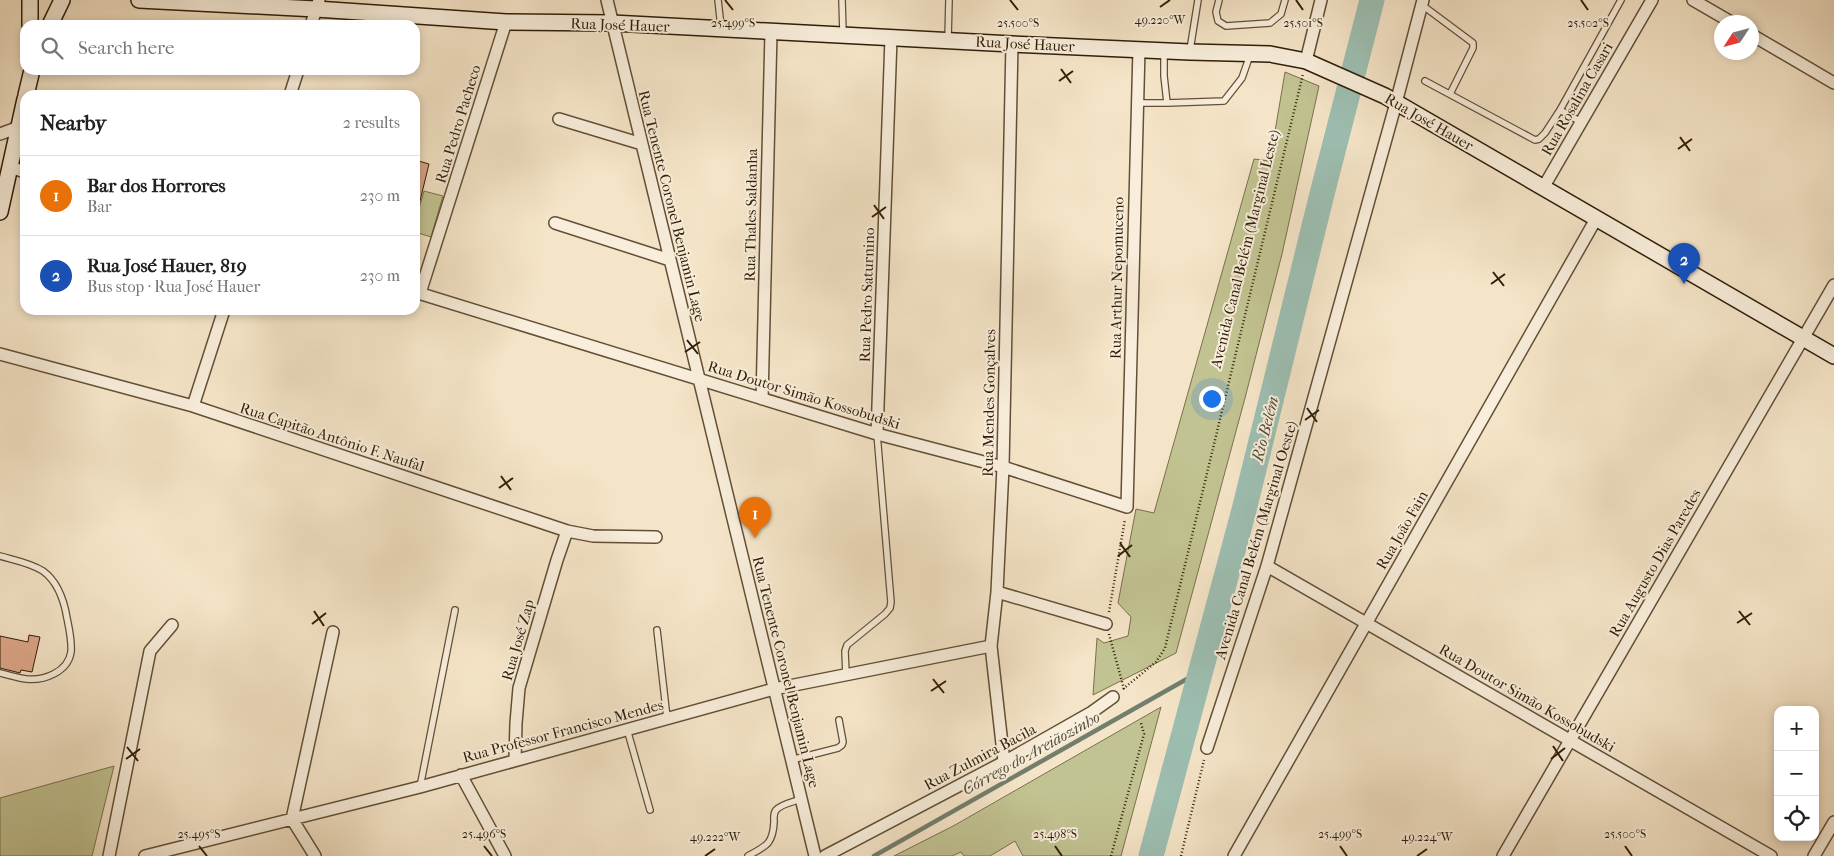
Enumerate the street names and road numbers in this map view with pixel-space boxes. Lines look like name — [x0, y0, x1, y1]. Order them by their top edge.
street label: Rua José Hauer — [570, 14, 671, 36]
street label: Rua José Hauer — [975, 32, 1076, 56]
street label: Rua Rosalina Casari — [1537, 39, 1617, 159]
street label: Rua Pedro Pacheco — [431, 62, 485, 185]
street label: Rua Tenente Coronel Benjamin Lage — [634, 88, 710, 324]
street label: Rua José Hauer — [1381, 89, 1477, 155]
street label: Avenida Canal Belém (Marginal Leste) — [1206, 128, 1283, 371]
street label: Rua Thales Saldanha — [741, 147, 761, 282]
street label: Rua Arthur Nepomuceno — [1107, 196, 1127, 359]
street label: Rua Pedro Saturnino — [856, 227, 878, 363]
street label: Rua Mendes Gonçalves — [979, 329, 999, 477]
street label: Rua Doutor Simão Kossobudski — [706, 357, 903, 433]
street label: Rua Capitão Antônio F. Naufal — [238, 399, 426, 475]
street label: Avenida Canal Belém (Marginal Oeste) — [1211, 419, 1301, 662]
street label: Rua Augusto Dias Paredes — [1605, 485, 1705, 640]
street label: Rua João Fain — [1372, 487, 1432, 573]
street label: Rua Tenente Coronel Benjamin Lage — [748, 554, 824, 790]
street label: Rua José Zap — [498, 597, 538, 683]
street label: Rua Doutor Simão Kossobudski — [1436, 640, 1619, 756]
street label: Rua Professor Francisco Mendes — [461, 695, 666, 767]
street label: Rua Zulmira Bacila — [921, 719, 1040, 794]

